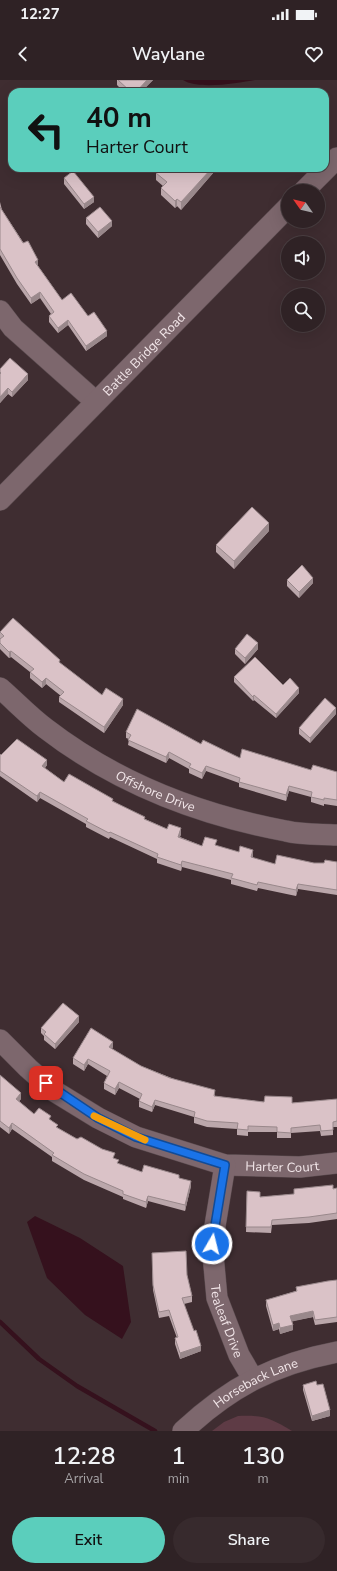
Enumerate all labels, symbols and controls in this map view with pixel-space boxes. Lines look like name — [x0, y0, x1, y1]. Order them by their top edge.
text: 12:27 — [20, 4, 60, 24]
text: Waylane — [132, 42, 205, 66]
icon: back — [12, 43, 34, 65]
icon: heart — [303, 43, 325, 65]
text: 40 m — [86, 99, 152, 137]
icon: left — [20, 104, 72, 156]
text: Harter Court — [86, 135, 188, 159]
north arrow — [281, 184, 325, 228]
map controls — [281, 184, 325, 332]
button: sound — [281, 236, 325, 280]
button: search — [281, 288, 325, 332]
street label: Battle Bridge Road — [99, 309, 190, 400]
street label: Offshore Drive — [112, 767, 198, 817]
pin — [29, 1066, 63, 1100]
icon: arrive — [35, 1072, 57, 1094]
street label: Harter Court — [245, 1157, 320, 1177]
position arrow — [191, 1223, 233, 1265]
street label: Tealeaf Drive — [206, 1284, 247, 1361]
street label: Horseback Lane — [210, 1354, 300, 1412]
text: 12:28 — [52, 1440, 116, 1472]
text: 1 — [171, 1440, 186, 1472]
text: 130 — [242, 1440, 285, 1472]
text: Arrival — [64, 1470, 103, 1488]
text: min — [168, 1470, 189, 1488]
text: m — [258, 1470, 269, 1488]
button: Exit — [12, 1517, 165, 1563]
button: Share — [173, 1517, 325, 1563]

